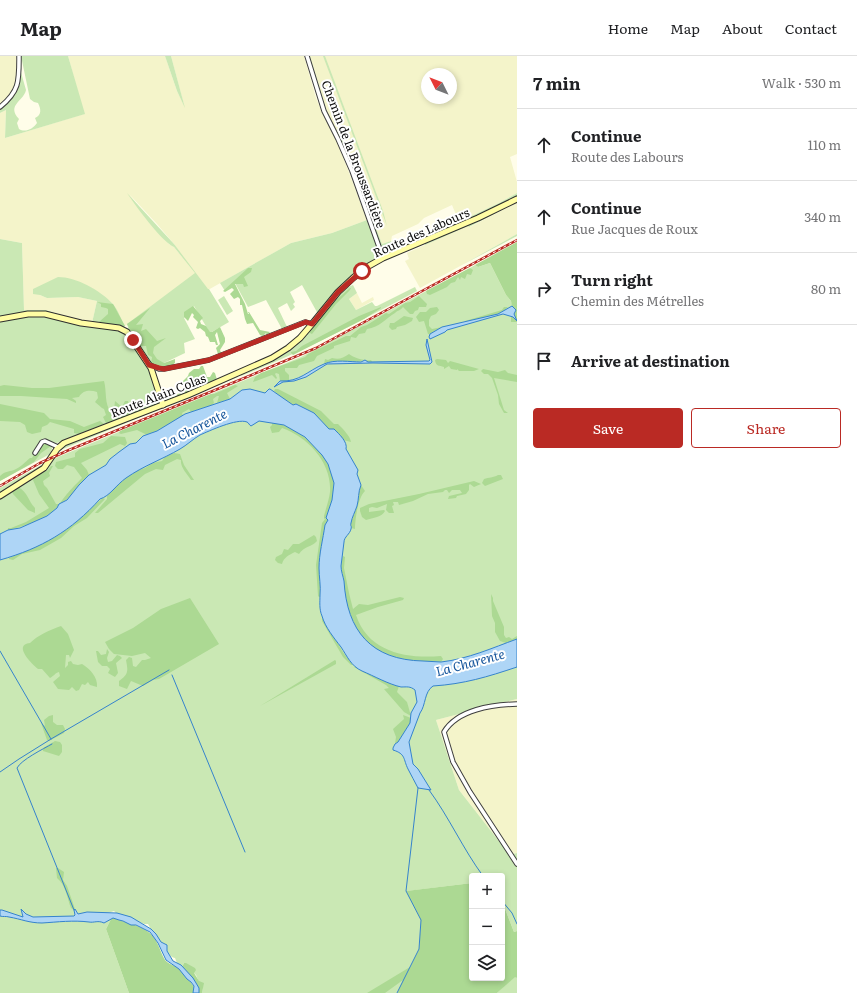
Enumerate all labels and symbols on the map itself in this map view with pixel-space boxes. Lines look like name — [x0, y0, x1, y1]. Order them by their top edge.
north arrow — [421, 68, 457, 104]
street label: Chemin de la Broussardière — [317, 77, 391, 231]
street label: Route des Labours — [370, 202, 473, 261]
route start — [353, 262, 371, 280]
route end — [124, 331, 142, 349]
street label: Route Alain Colas — [108, 368, 209, 421]
water label: La Charente — [158, 403, 230, 453]
water label: La Charente — [433, 644, 507, 680]

